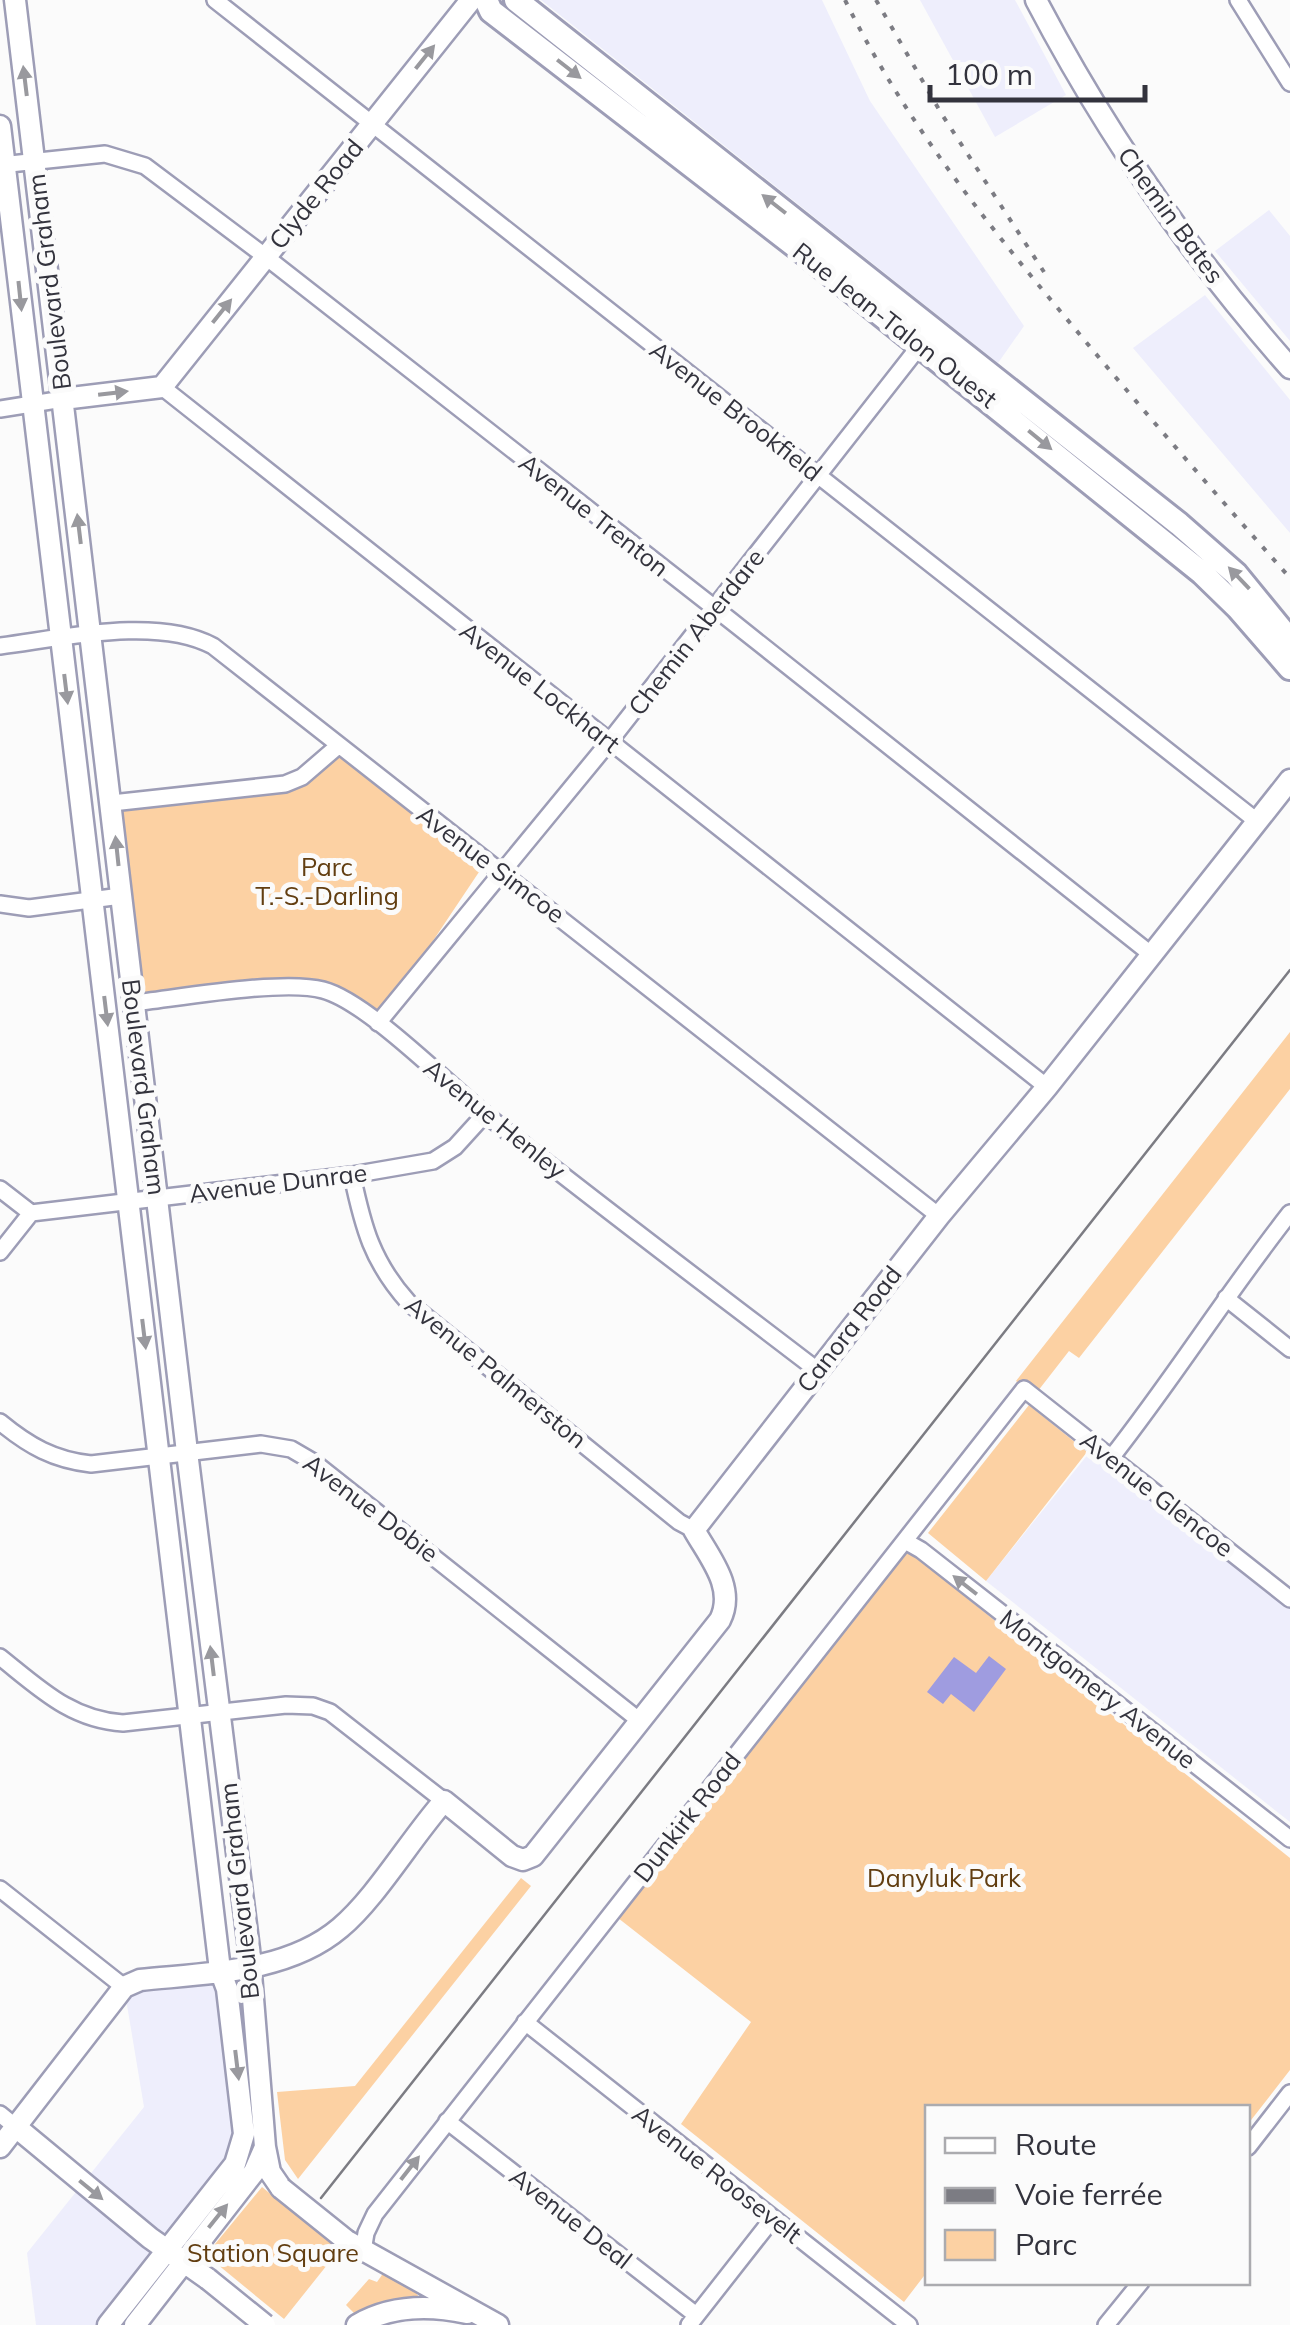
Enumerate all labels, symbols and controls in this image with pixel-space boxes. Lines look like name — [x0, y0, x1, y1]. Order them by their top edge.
scale bar — [930, 40, 1145, 102]
one-way arrow — [414, 44, 435, 70]
text: 100 m — [945, 55, 1033, 93]
one-way arrow — [556, 58, 582, 79]
one-way arrow — [17, 64, 33, 96]
street label: Clyde Road — [262, 132, 369, 255]
street label: Chemin Bates — [1112, 140, 1231, 289]
street label: Boulevard Graham — [20, 172, 77, 392]
one-way arrow — [761, 194, 787, 215]
street label: Rue Jean-Talon Ouest — [787, 235, 1004, 414]
one-way arrow — [12, 281, 28, 313]
one-way arrow — [212, 298, 232, 324]
street label: Avenue Brookfield — [644, 334, 829, 487]
one-way arrow — [97, 385, 129, 401]
one-way arrow — [1027, 429, 1053, 450]
street label: Avenue Trenton — [513, 447, 675, 583]
one-way arrow — [71, 512, 87, 544]
street label: Chemin Aberdare — [621, 542, 770, 721]
one-way arrow — [1228, 567, 1251, 591]
street label: Avenue Lockhart — [454, 614, 627, 759]
one-way arrow — [58, 673, 74, 705]
street label: Avenue Simcoe — [411, 798, 571, 929]
one-way arrow — [108, 835, 124, 867]
park label: Parc T.-S.-Darling — [255, 851, 399, 911]
street label: Boulevard Graham — [116, 977, 173, 1197]
one-way arrow — [98, 996, 114, 1027]
street label: Avenue Henley — [418, 1052, 573, 1185]
street label: Avenue Dunrae — [187, 1156, 369, 1209]
street label: Canora Road — [789, 1259, 908, 1398]
street label: Avenue Palmerston — [399, 1289, 593, 1454]
one-way arrow — [136, 1318, 152, 1350]
street label: Avenue Glencoe — [1074, 1424, 1240, 1563]
street label: Avenue Dobie — [298, 1447, 445, 1568]
one-way arrow — [953, 1574, 979, 1595]
street label: Montgomery Avenue — [994, 1602, 1203, 1775]
one-way arrow — [204, 1644, 220, 1676]
street label: Dunkirk Road — [626, 1746, 747, 1888]
street label: Boulevard Graham — [212, 1781, 265, 2001]
park label: Danyluk Park — [867, 1862, 1022, 1893]
one-way arrow — [229, 2050, 245, 2082]
street label: Avenue Roosevelt — [626, 2098, 808, 2250]
legend — [925, 2105, 1250, 2285]
text: Route — [1015, 2125, 1097, 2163]
one-way arrow — [400, 2155, 421, 2181]
street label: Avenue Deal — [504, 2160, 639, 2275]
text: Voie ferrée — [1015, 2175, 1163, 2213]
one-way arrow — [78, 2179, 104, 2200]
one-way arrow — [207, 2203, 228, 2228]
text: Parc — [1015, 2225, 1077, 2263]
park label: Station Square — [187, 2237, 359, 2268]

